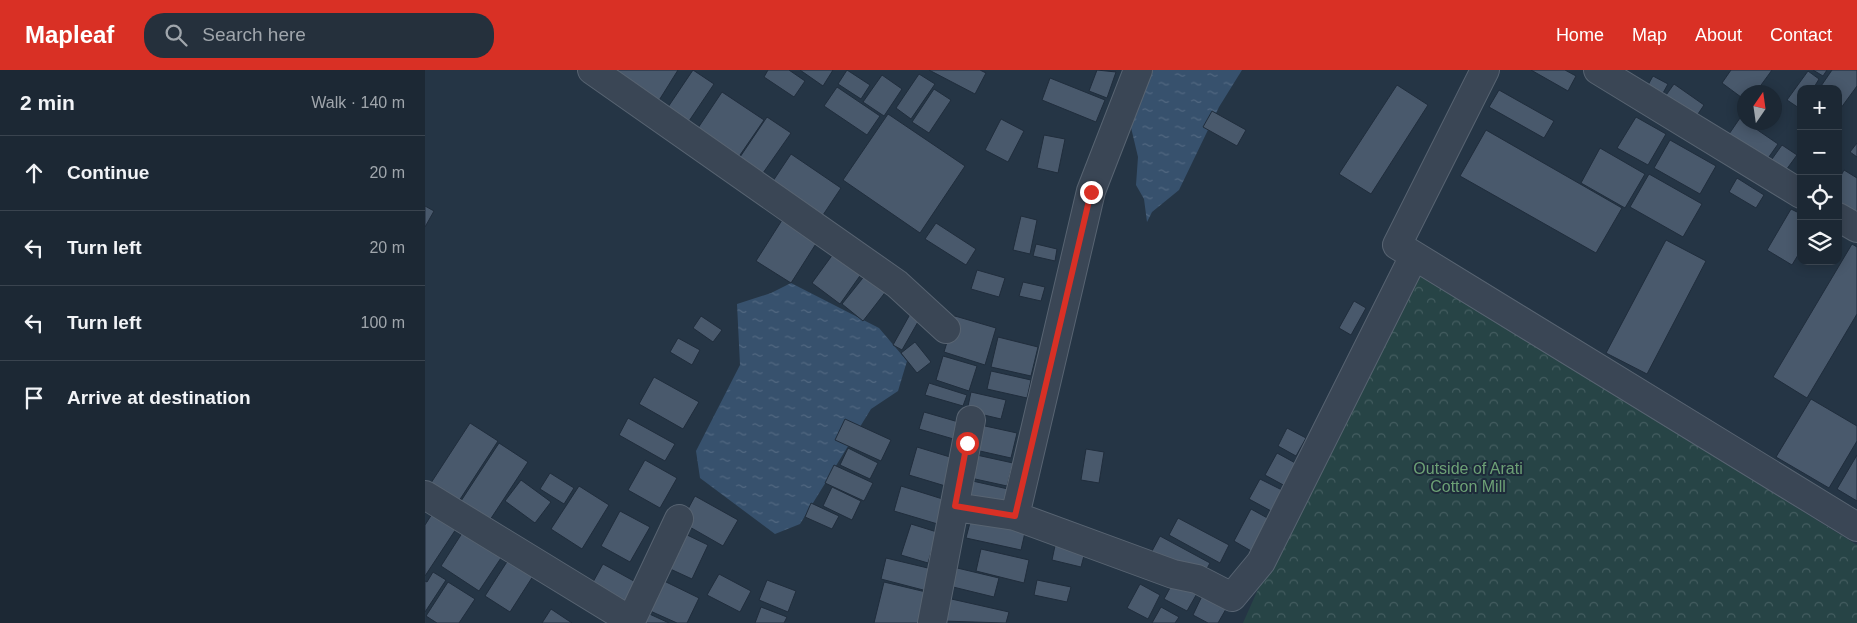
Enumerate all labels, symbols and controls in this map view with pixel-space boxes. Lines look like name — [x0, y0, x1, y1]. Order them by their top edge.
search box — [144, 13, 494, 58]
text: Mapleaf — [25, 21, 114, 48]
icon: search — [162, 21, 190, 49]
text: Search here — [202, 24, 306, 45]
text: Home — [1556, 25, 1604, 45]
text: Map — [1632, 25, 1667, 45]
text: About — [1695, 25, 1742, 45]
text: Contact — [1770, 25, 1832, 45]
north arrow — [1737, 85, 1782, 130]
map controls — [1797, 85, 1842, 265]
button: + — [1797, 85, 1842, 130]
text: 2 min — [20, 91, 75, 114]
text: Walk · 140 m — [311, 94, 405, 111]
button: − — [1797, 130, 1842, 175]
icon: ahead — [20, 159, 48, 187]
text: Continue — [67, 162, 149, 183]
text: 20 m — [369, 164, 405, 181]
button: locate — [1797, 175, 1842, 220]
route end — [1080, 181, 1103, 204]
button: layers — [1797, 220, 1842, 265]
icon: left — [20, 234, 48, 262]
text: Turn left — [67, 237, 142, 258]
text: 20 m — [369, 239, 405, 256]
icon: left — [20, 309, 48, 337]
text: Turn left — [67, 312, 142, 333]
text: 100 m — [361, 314, 405, 331]
icon: arrive — [20, 384, 48, 412]
text: Arrive at destination — [67, 387, 251, 408]
route start — [956, 432, 979, 455]
park label: Outside of Arati Cotton Mill — [1413, 460, 1523, 495]

